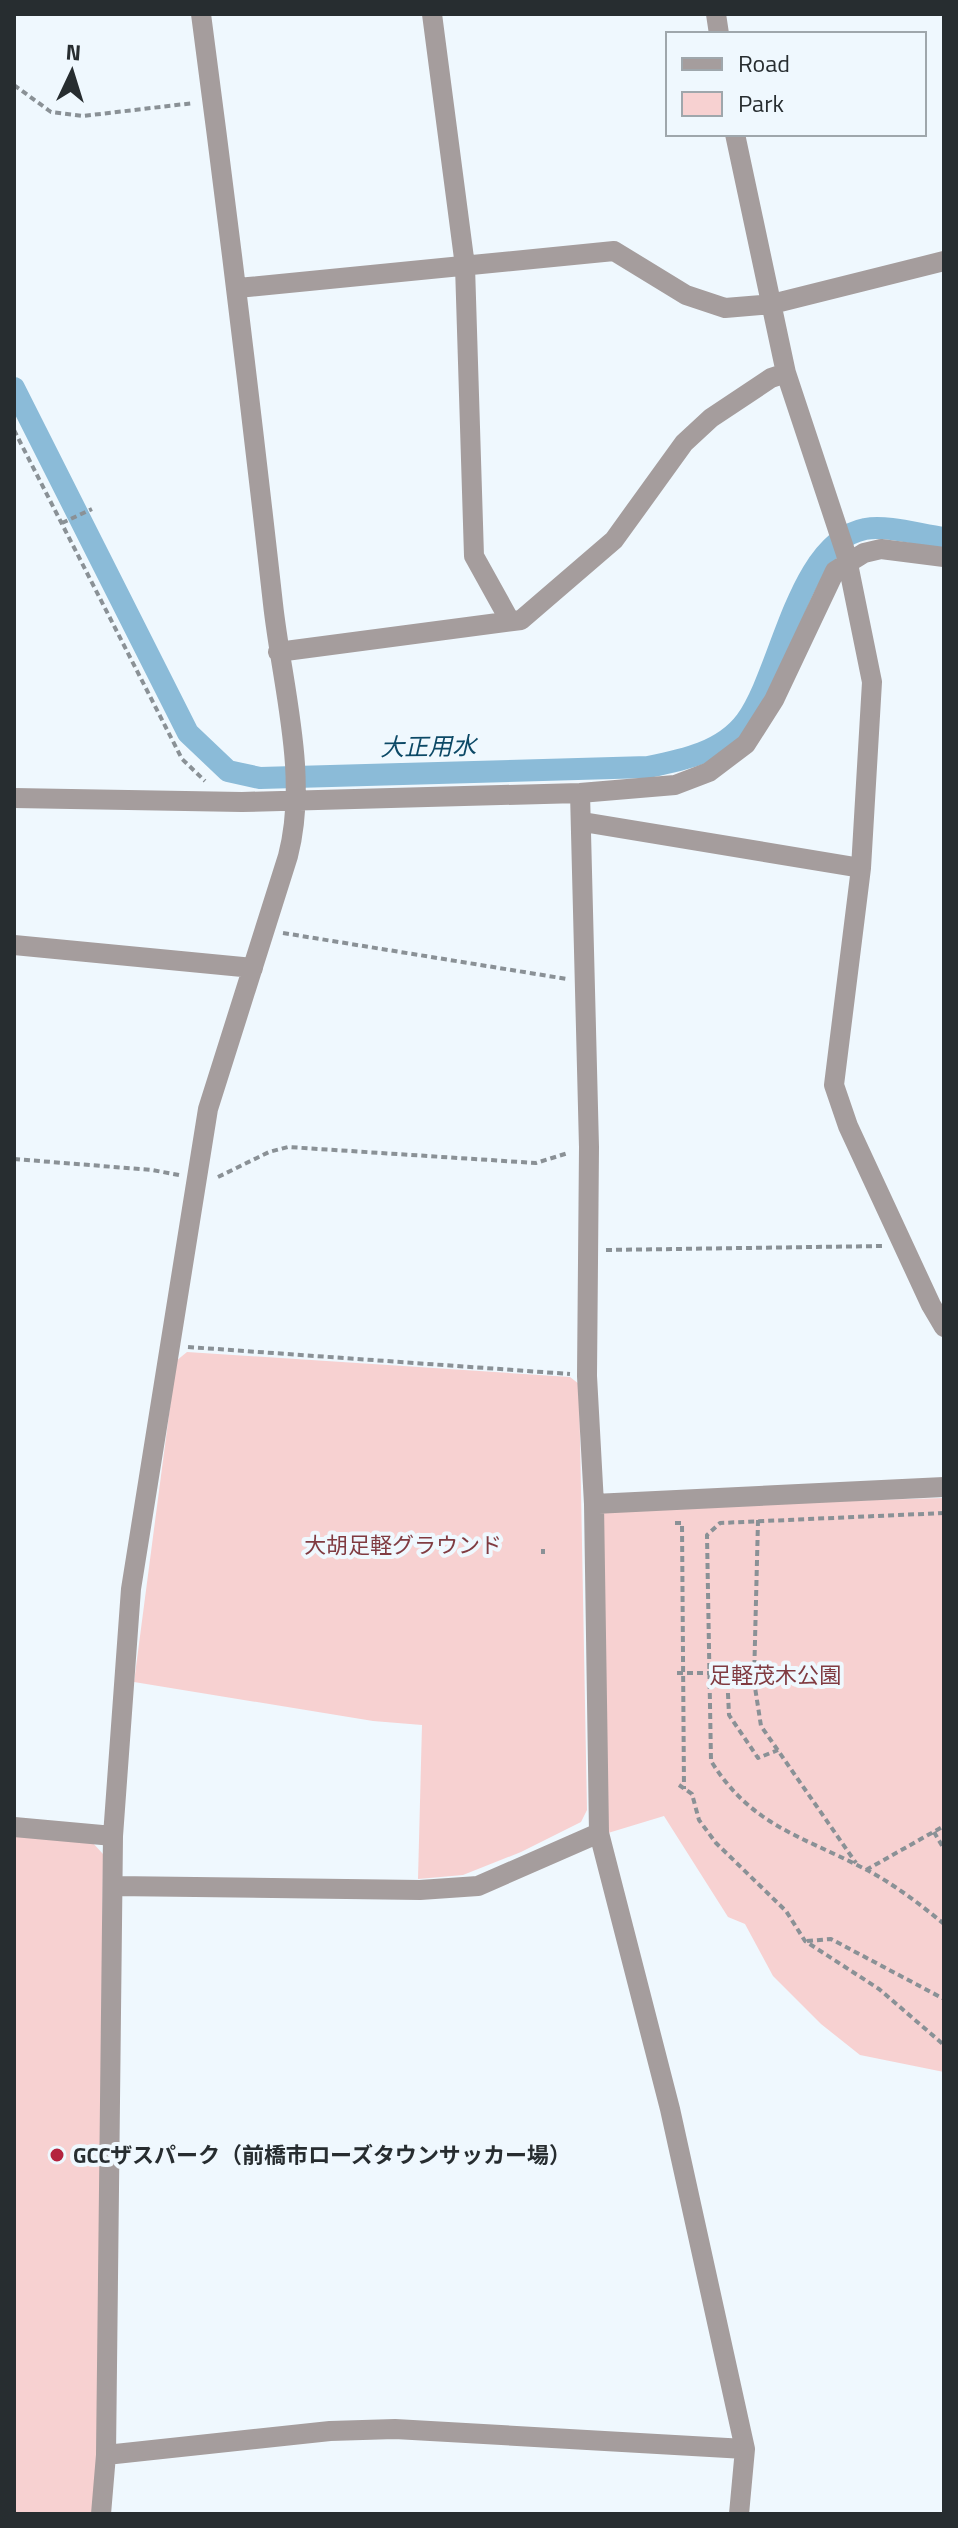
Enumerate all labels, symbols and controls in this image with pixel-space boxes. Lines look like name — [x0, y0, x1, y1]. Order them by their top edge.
north arrow — [32, 32, 112, 112]
legend — [666, 32, 926, 136]
text: N — [65, 35, 82, 70]
text: Road — [738, 45, 790, 81]
text: Park — [738, 85, 784, 121]
water label: 大正用水 — [380, 727, 479, 765]
park label: 大胡足軽グラウンド — [304, 1528, 502, 1562]
park label: 足軽茂木公園 — [709, 1658, 841, 1692]
place label: GCCザスパーク（前橋市ローズタウンサッカー場） — [73, 2138, 571, 2172]
marker: GCCザスパーク（前橋市ローズタウンサッカー場） — [48, 2146, 66, 2164]

